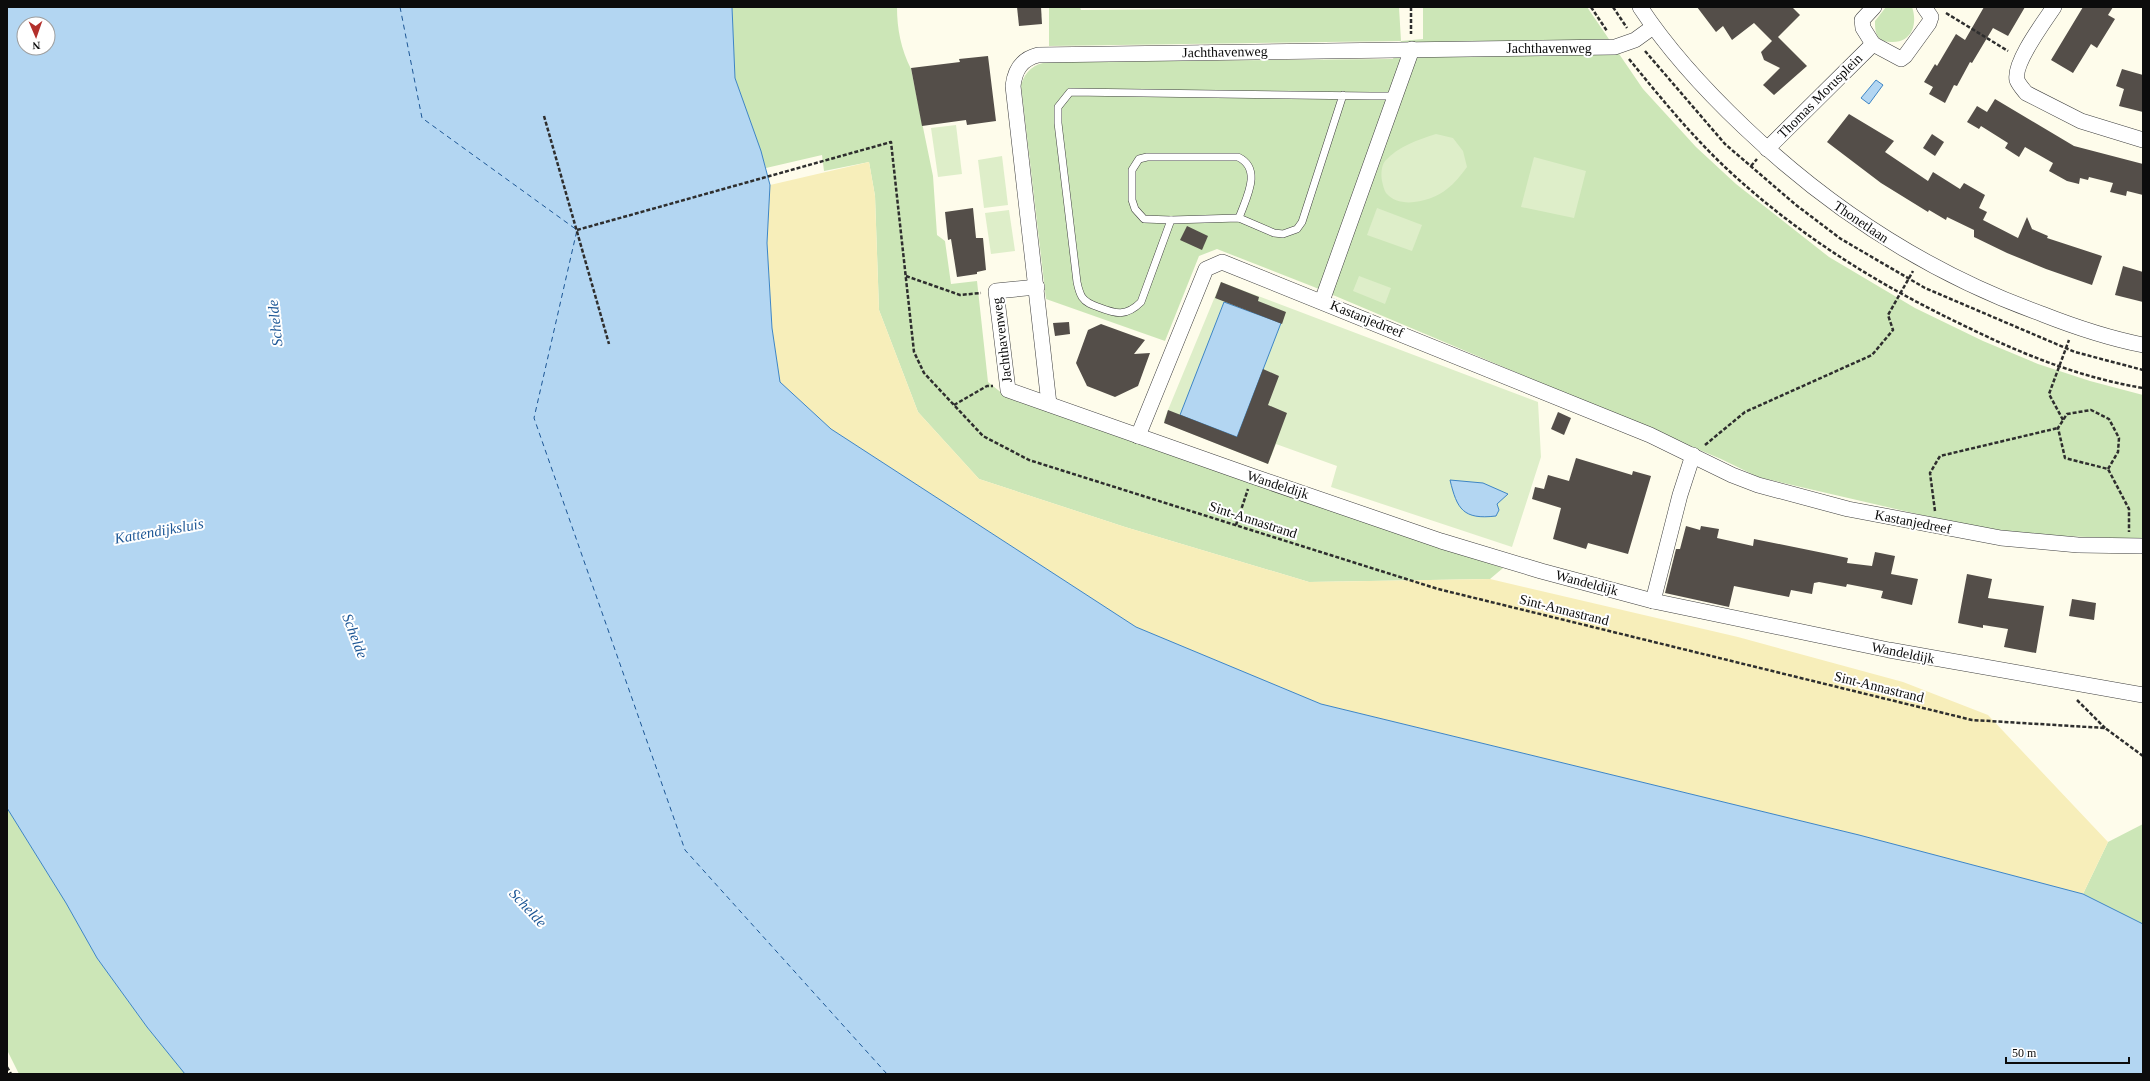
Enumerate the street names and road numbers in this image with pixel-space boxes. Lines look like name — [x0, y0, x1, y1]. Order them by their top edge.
street label: Jachthavenweg — [1506, 41, 1592, 56]
street label: Jachthavenweg — [1182, 44, 1268, 60]
street label: Thomas Morusplein — [1775, 51, 1865, 141]
street label: Thonetlaan — [1831, 198, 1891, 246]
street label: Jachthavenweg — [989, 297, 1015, 383]
street label: Kastanjedreef — [1328, 297, 1406, 341]
street label: Wandeldijk — [1245, 468, 1311, 502]
street label: Sint-Annastrand — [1207, 499, 1299, 541]
street label: Kastanjedreef — [1873, 507, 1953, 537]
street label: Wandeldijk — [1554, 567, 1620, 599]
street label: Sint-Annastrand — [1518, 592, 1610, 628]
street label: Wandeldijk — [1870, 640, 1936, 666]
street label: Sint-Annastrand — [1833, 669, 1925, 705]

